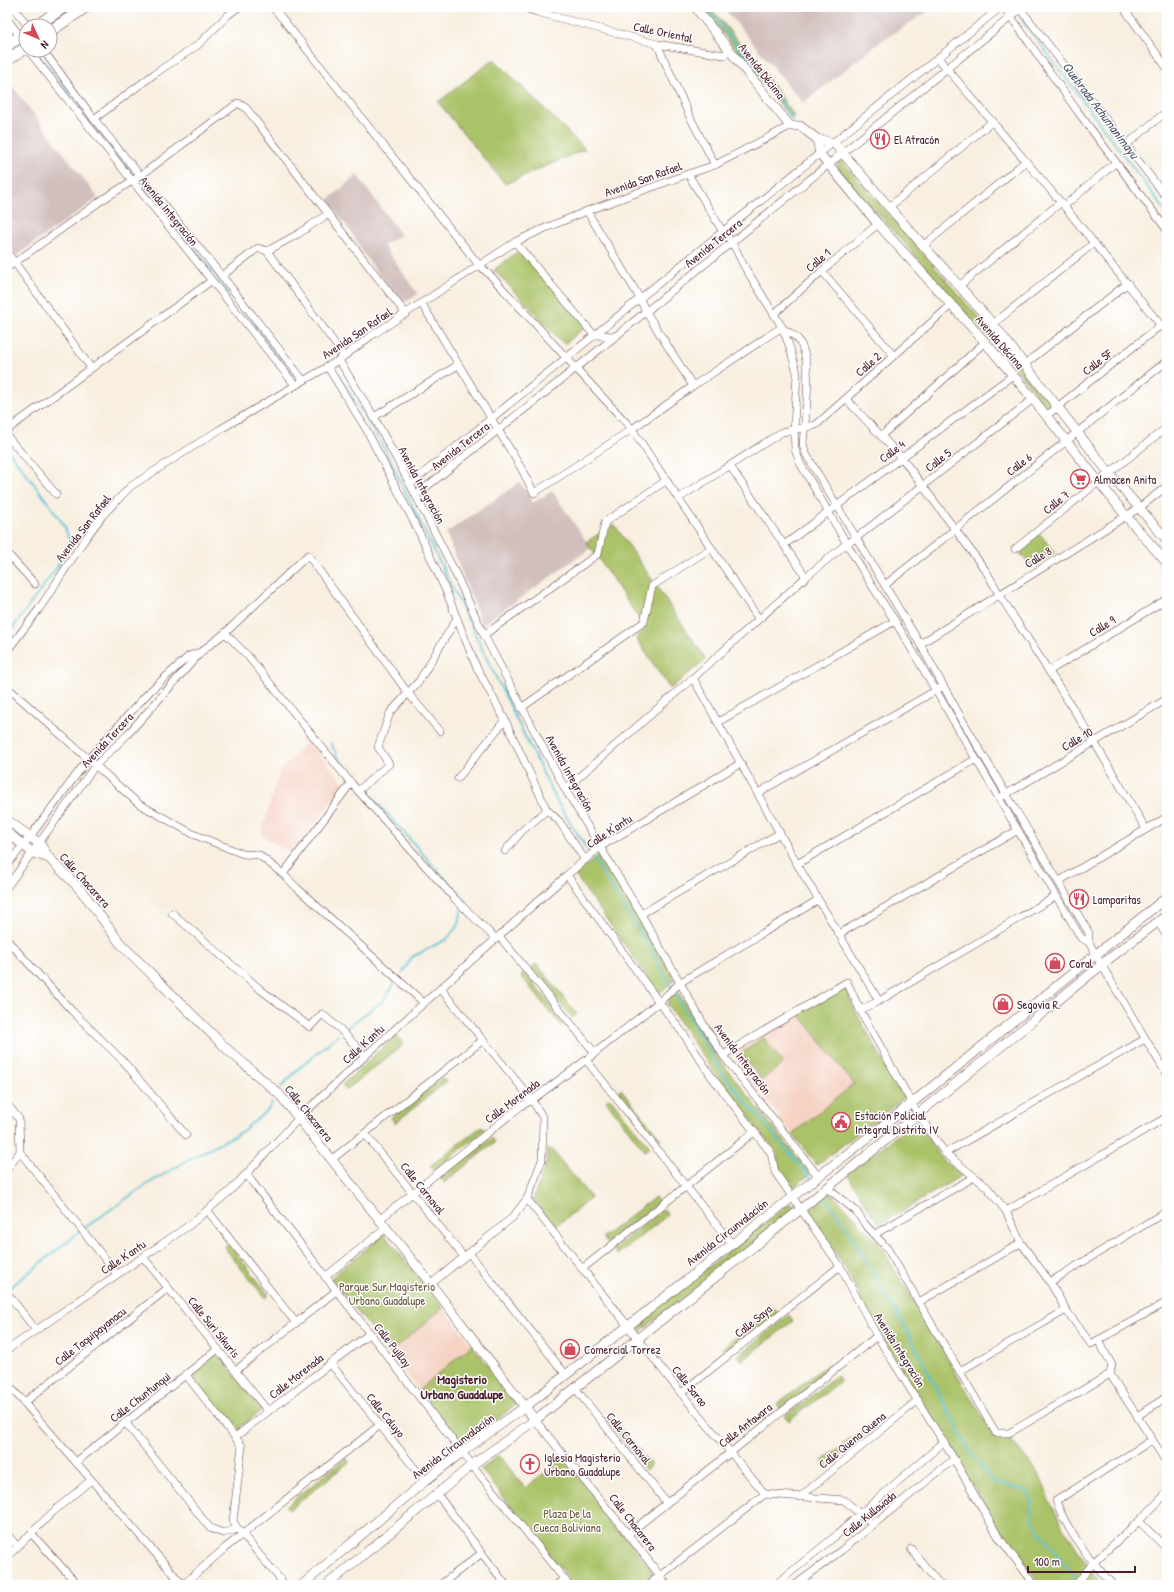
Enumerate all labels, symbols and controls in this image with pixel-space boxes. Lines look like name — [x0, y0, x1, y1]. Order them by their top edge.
street label: Calle Oriental — [632, 17, 695, 47]
north arrow — [18, 18, 58, 58]
text: N — [38, 38, 52, 52]
street label: Avenida Décima — [735, 40, 789, 103]
water label: Quebrada Achumanimayu — [1059, 58, 1144, 164]
restaurant icon: El Atracón — [869, 128, 891, 150]
place label: El Atracón — [894, 131, 939, 148]
street label: Avenida San Rafael — [602, 157, 685, 201]
street label: Avenida Integración — [136, 173, 202, 249]
street label: Avenida Tercera — [681, 214, 746, 271]
street label: Calle 1 — [802, 244, 834, 276]
street label: Avenida San Rafael — [319, 303, 396, 363]
street label: Avenida Décima — [972, 311, 1028, 373]
street label: Calle 5F — [1079, 345, 1116, 379]
street label: Calle 2 — [851, 348, 885, 380]
street label: Avenida Tercera — [427, 418, 493, 474]
street label: Calle 4 — [876, 435, 909, 466]
street label: Avenida Integración — [395, 443, 449, 527]
street label: Calle 5 — [921, 444, 955, 476]
street label: Calle 6 — [1002, 448, 1036, 480]
supermarket icon: Almacen Anita — [1069, 468, 1091, 490]
place label: Almacen Anita — [1094, 471, 1157, 488]
street label: Calle 7 — [1039, 486, 1073, 518]
street label: Avenida San Rafael — [51, 490, 115, 565]
street label: Calle 8 — [1021, 542, 1055, 572]
street label: Calle 9 — [1085, 611, 1119, 641]
street label: Avenida Tercera — [77, 709, 137, 771]
street label: Calle 10 — [1058, 723, 1096, 755]
street label: Avenida Integración — [542, 732, 598, 814]
street label: Calle K'antu — [583, 810, 635, 852]
street label: Calle Chacarera — [56, 849, 114, 911]
restaurant icon: Lamparitas — [1068, 888, 1090, 910]
place label: Lamparitas — [1093, 891, 1141, 908]
shop icon: Coral — [1044, 952, 1066, 974]
place label: Coral — [1069, 955, 1094, 972]
shop icon: Segovia R. — [992, 993, 1014, 1015]
place label: Segovia R. — [1017, 996, 1060, 1013]
street label: Calle K'antu — [338, 1020, 388, 1067]
street label: Avenida Integración — [711, 1020, 775, 1098]
street label: Calle Morenada — [481, 1075, 543, 1127]
street label: Calle Chacarera — [281, 1081, 337, 1145]
place label: Estación Policial Integral Distrito IV — [855, 1107, 939, 1138]
public building icon: Estación Policial Integral Distrito IV — [830, 1111, 852, 1133]
street label: Calle Carnaval — [397, 1158, 450, 1218]
street label: Avenida Circunvalación — [683, 1195, 771, 1269]
street label: Calle K'antu — [97, 1236, 149, 1278]
park label: Parque Sur Magisterio Urbano Guadalupe — [339, 1278, 435, 1309]
street label: Calle Suri Sikuris — [184, 1293, 244, 1361]
street label: Calle Saya — [731, 1300, 776, 1341]
street label: Calle Taquipayanacu — [51, 1303, 129, 1369]
street label: Avenida Integración — [870, 1309, 930, 1391]
street label: Calle Pujllay — [370, 1319, 416, 1371]
shop icon: Comercial Torrez — [559, 1338, 581, 1360]
place label: Comercial Torrez — [584, 1341, 661, 1358]
street label: Calle Morenada — [265, 1349, 327, 1403]
street label: Calle Sarao — [668, 1362, 712, 1410]
street label: Calle Chuntunqui — [106, 1368, 174, 1426]
district label: Magisterio Urbano Guadalupe — [421, 1370, 504, 1404]
street label: Calle Caluyo — [363, 1389, 409, 1441]
street label: Calle Antawara — [715, 1399, 776, 1451]
street label: Calle Quena Quena — [815, 1407, 889, 1472]
street label: Calle Carnaval — [603, 1408, 656, 1468]
street label: Avenida Circunvalación — [408, 1409, 498, 1483]
place label: Iglesia Magisterio Urbano Guadalupe — [544, 1449, 621, 1480]
church icon: Iglesia Magisterio Urbano Guadalupe — [519, 1453, 541, 1475]
street label: Calle Kullawada — [839, 1487, 900, 1541]
street label: Calle Chacarera — [605, 1490, 661, 1554]
park label: Plaza De la Cueca Boliviana — [533, 1505, 601, 1536]
scale bar — [1028, 1548, 1135, 1574]
text: 100 m — [1034, 1553, 1060, 1570]

